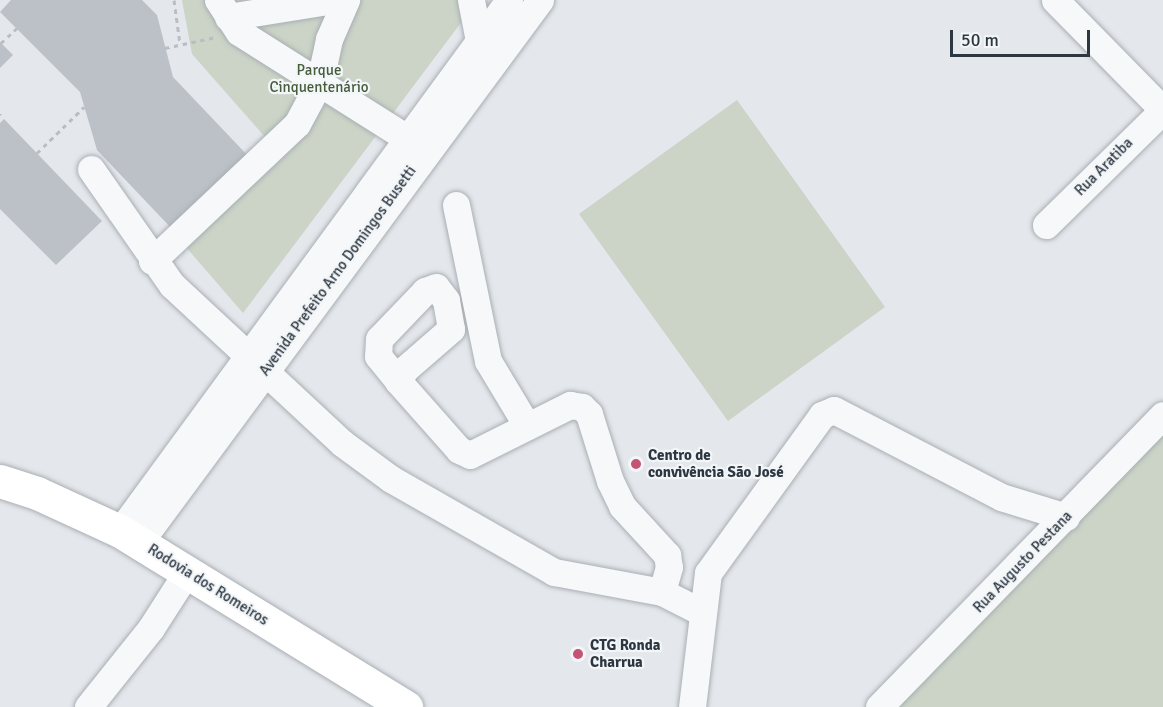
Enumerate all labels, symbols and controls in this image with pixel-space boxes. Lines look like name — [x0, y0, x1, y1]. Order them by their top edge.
scale bar — [953, 18, 1092, 56]
text: 50 m — [961, 29, 999, 51]
park label: Parque Cinquentenário — [269, 61, 369, 96]
street label: Rua Aratiba — [1071, 134, 1137, 200]
street label: Avenida Prefeito Arno Domingos Busetti — [256, 163, 420, 379]
place label: Centro de convivência São José — [648, 446, 784, 481]
marker: Centro de convivência São José — [629, 457, 643, 471]
street label: Rua Augusto Pestana — [970, 507, 1076, 617]
street label: Rodovia dos Romeiros — [144, 540, 272, 630]
place label: CTG Ronda Charrua — [590, 636, 660, 671]
marker: CTG Ronda Charrua — [571, 647, 585, 661]

